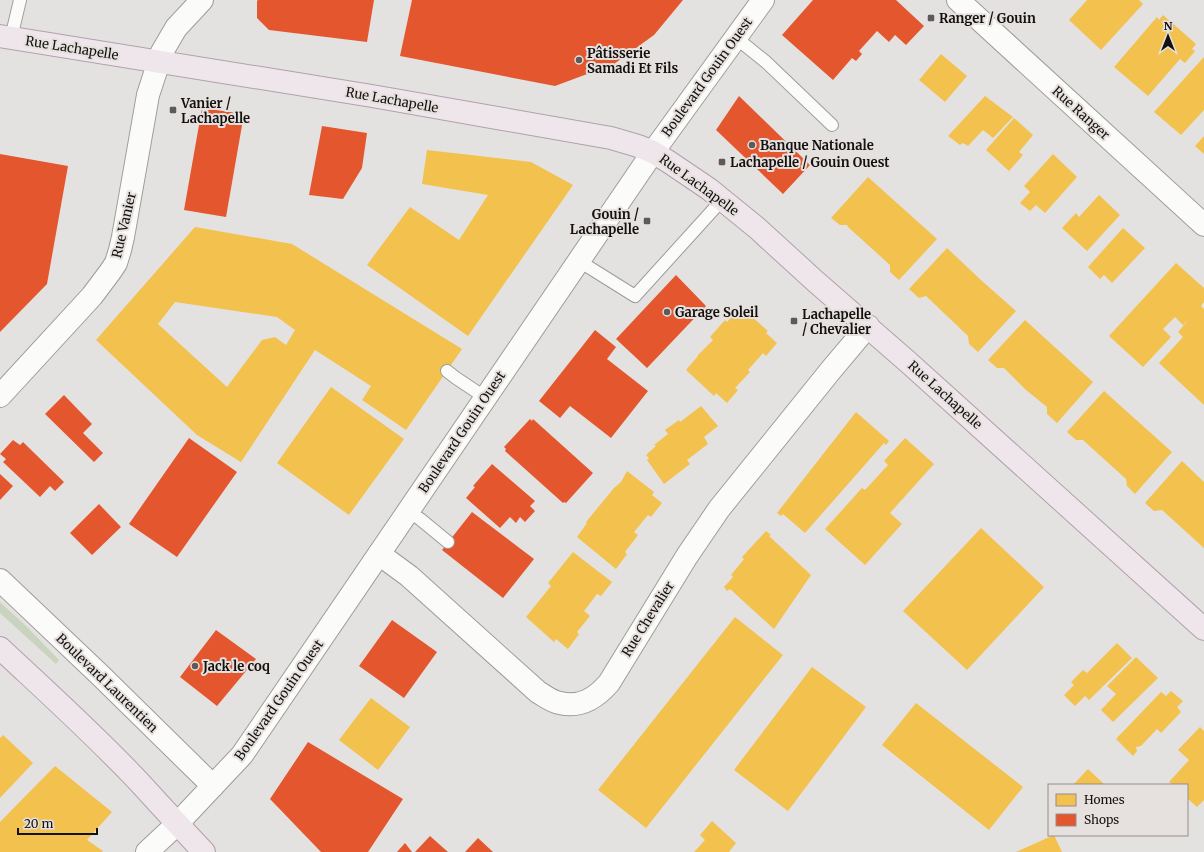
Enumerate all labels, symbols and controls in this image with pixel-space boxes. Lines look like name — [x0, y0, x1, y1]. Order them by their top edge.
place label: Ranger / Gouin — [939, 10, 1036, 27]
marker: Ranger / Gouin — [926, 13, 936, 23]
street label: Boulevard Gouin Ouest — [658, 14, 756, 140]
north arrow — [1148, 16, 1188, 56]
text: N — [1164, 19, 1173, 33]
street label: Rue Lachapelle — [24, 32, 120, 64]
place label: Pâtisserie Samadi Et Fils — [587, 45, 678, 77]
marker: Pâtisserie Samadi Et Fils — [574, 55, 584, 65]
street label: Rue Lachapelle — [344, 83, 440, 117]
street label: Rue Ranger — [1049, 83, 1113, 143]
place label: Vanier / Lachapelle — [180, 95, 250, 127]
marker: Vanier / Lachapelle — [168, 105, 178, 115]
place label: Banque Nationale — [760, 137, 874, 154]
marker: Banque Nationale — [747, 140, 757, 150]
street label: Rue Lachapelle — [656, 150, 742, 220]
place label: Lachapelle / Gouin Ouest — [730, 154, 890, 171]
marker: Lachapelle / Gouin Ouest — [717, 157, 727, 167]
street label: Rue Vanier — [108, 190, 140, 260]
place label: Gouin / Lachapelle — [570, 206, 639, 238]
marker: Gouin / Lachapelle — [642, 216, 652, 226]
place label: Garage Soleil — [675, 304, 759, 321]
place label: Lachapelle / Chevalier — [802, 306, 871, 338]
marker: Garage Soleil — [662, 307, 672, 317]
marker: Lachapelle / Chevalier — [789, 316, 799, 326]
street label: Rue Lachapelle — [904, 357, 986, 433]
street label: Boulevard Gouin Ouest — [415, 368, 509, 496]
street label: Rue Chevalier — [618, 578, 678, 660]
street label: Boulevard Laurentien — [53, 630, 162, 736]
street label: Boulevard Gouin Ouest — [231, 636, 327, 764]
place label: Jack le coq — [202, 658, 270, 675]
marker: Jack le coq — [190, 661, 200, 671]
legend — [1048, 784, 1188, 836]
text: Homes — [1084, 792, 1125, 807]
scale bar — [18, 810, 97, 836]
text: Shops — [1084, 812, 1119, 827]
text: 20 m — [24, 816, 53, 831]

